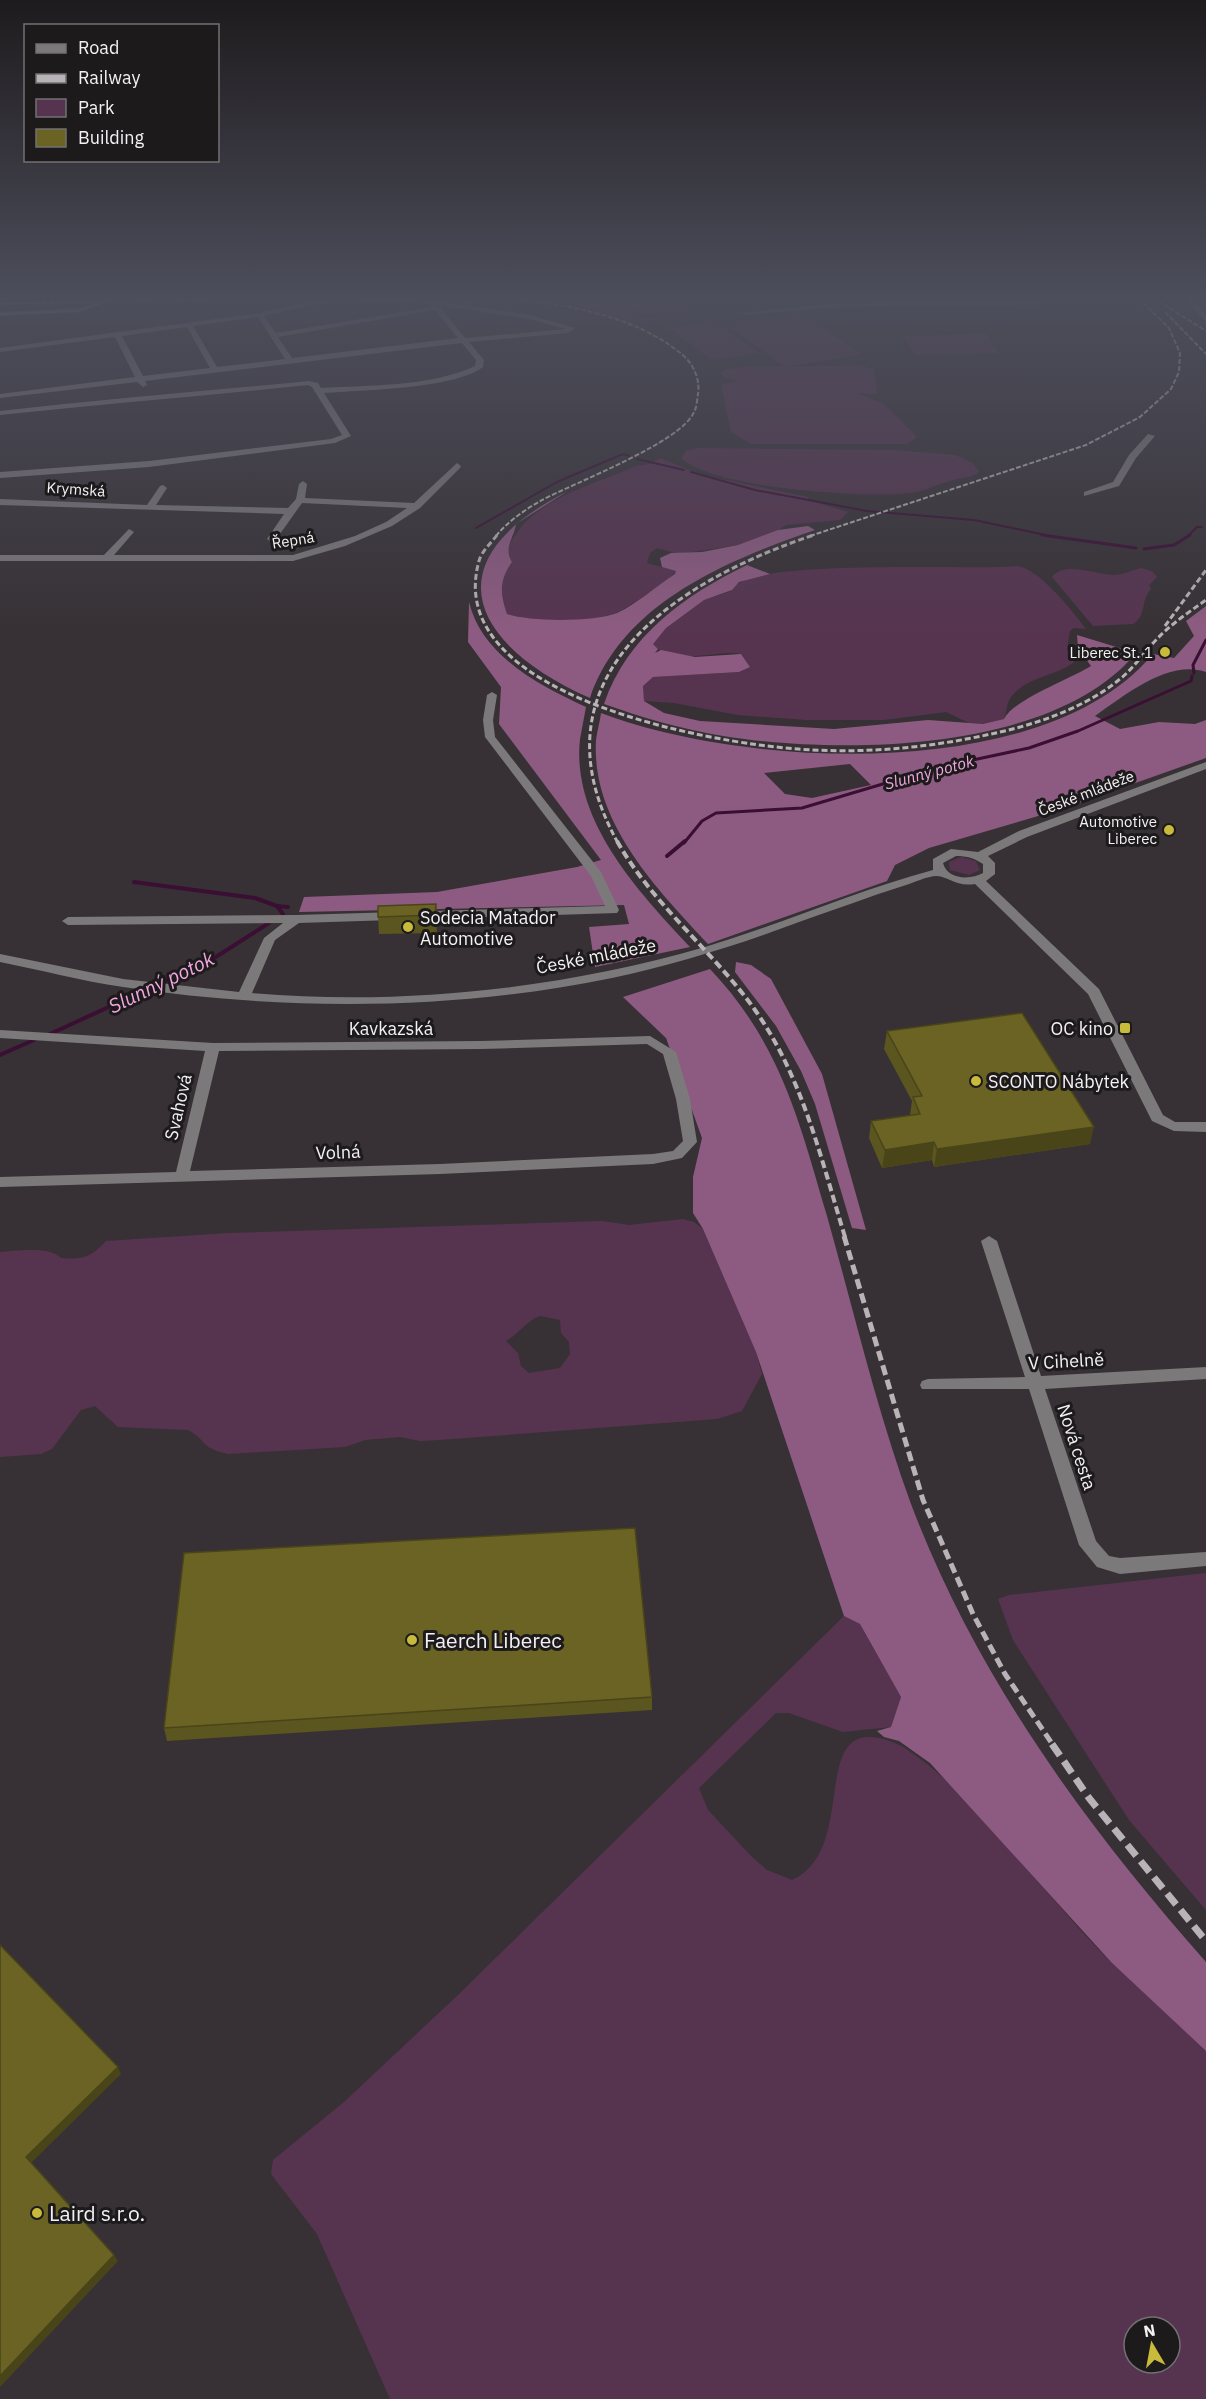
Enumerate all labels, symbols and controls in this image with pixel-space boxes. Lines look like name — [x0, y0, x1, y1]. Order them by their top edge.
legend — [24, 24, 219, 162]
text: Road — [78, 36, 119, 59]
text: Railway — [78, 66, 140, 89]
text: Park — [78, 96, 115, 119]
text: Building — [78, 126, 145, 149]
street label: Krymská — [46, 477, 106, 501]
street label: Řepná — [270, 527, 316, 553]
place label: Liberec St. 1 — [1069, 643, 1153, 662]
marker: Liberec St. 1 — [1158, 645, 1172, 659]
water label: Slunný potok — [882, 750, 977, 794]
street label: České mládeže — [1035, 766, 1137, 820]
place label: Automotive Liberec — [1079, 812, 1157, 848]
marker: Automotive Liberec — [1162, 823, 1176, 837]
place label: Sodecia Matador Automotive — [420, 906, 556, 950]
marker: Sodecia Matador Automotive — [401, 920, 415, 934]
street label: České mládeže — [534, 932, 658, 979]
water label: Slunný potok — [103, 944, 219, 1019]
street label: Kavkazská — [349, 1017, 434, 1040]
place label: OC kino — [1051, 1017, 1113, 1040]
marker: OC kino — [1118, 1021, 1132, 1035]
place label: SCONTO Nábytek — [988, 1070, 1130, 1093]
street label: Svahová — [159, 1071, 197, 1142]
marker: SCONTO Nábytek — [969, 1074, 983, 1088]
street label: Volná — [315, 1140, 361, 1164]
street label: V Cihelně — [1027, 1348, 1105, 1374]
street label: Nová cesta — [1052, 1401, 1102, 1493]
place label: Faerch Liberec — [424, 1626, 562, 1654]
marker: Faerch Liberec — [405, 1633, 419, 1647]
place label: Laird s.r.o. — [49, 2199, 145, 2227]
marker: Laird s.r.o. — [30, 2206, 44, 2220]
north arrow — [1122, 2315, 1182, 2375]
text: N — [1142, 2319, 1157, 2341]

